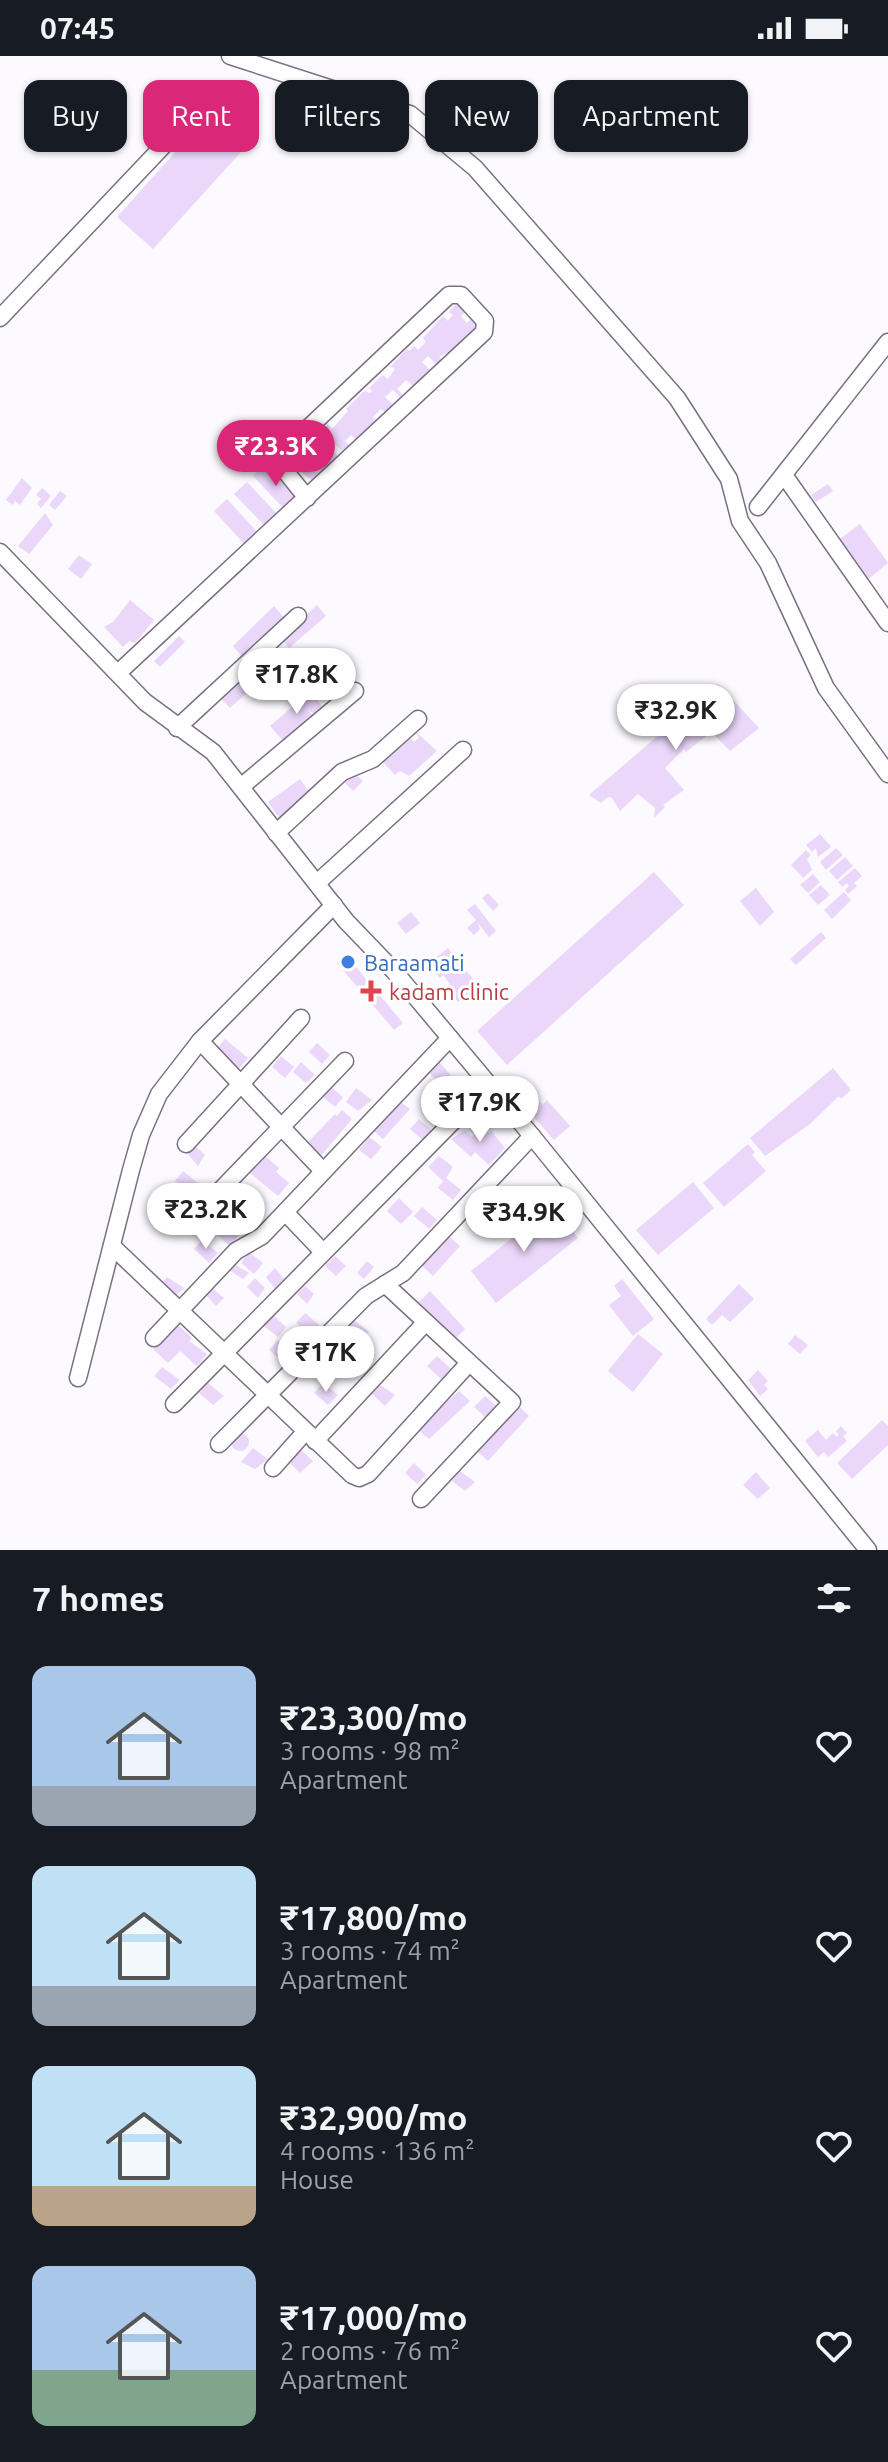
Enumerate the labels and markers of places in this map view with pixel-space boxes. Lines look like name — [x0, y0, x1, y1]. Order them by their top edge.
pin: ₹23.3K — [211, 420, 341, 488]
pin: ₹17.8K — [232, 648, 362, 716]
pin: ₹32.9K — [611, 684, 741, 752]
place label: Baraamati — [364, 950, 465, 975]
marker: Baraamati — [339, 953, 357, 971]
place label: kadam clinic — [389, 979, 509, 1004]
marker: kadam clinic — [360, 980, 382, 1002]
pin: ₹17.9K — [415, 1076, 545, 1144]
pin: ₹23.2K — [141, 1183, 271, 1251]
pin: ₹34.9K — [459, 1186, 589, 1254]
pin: ₹17K — [279, 1326, 373, 1394]

